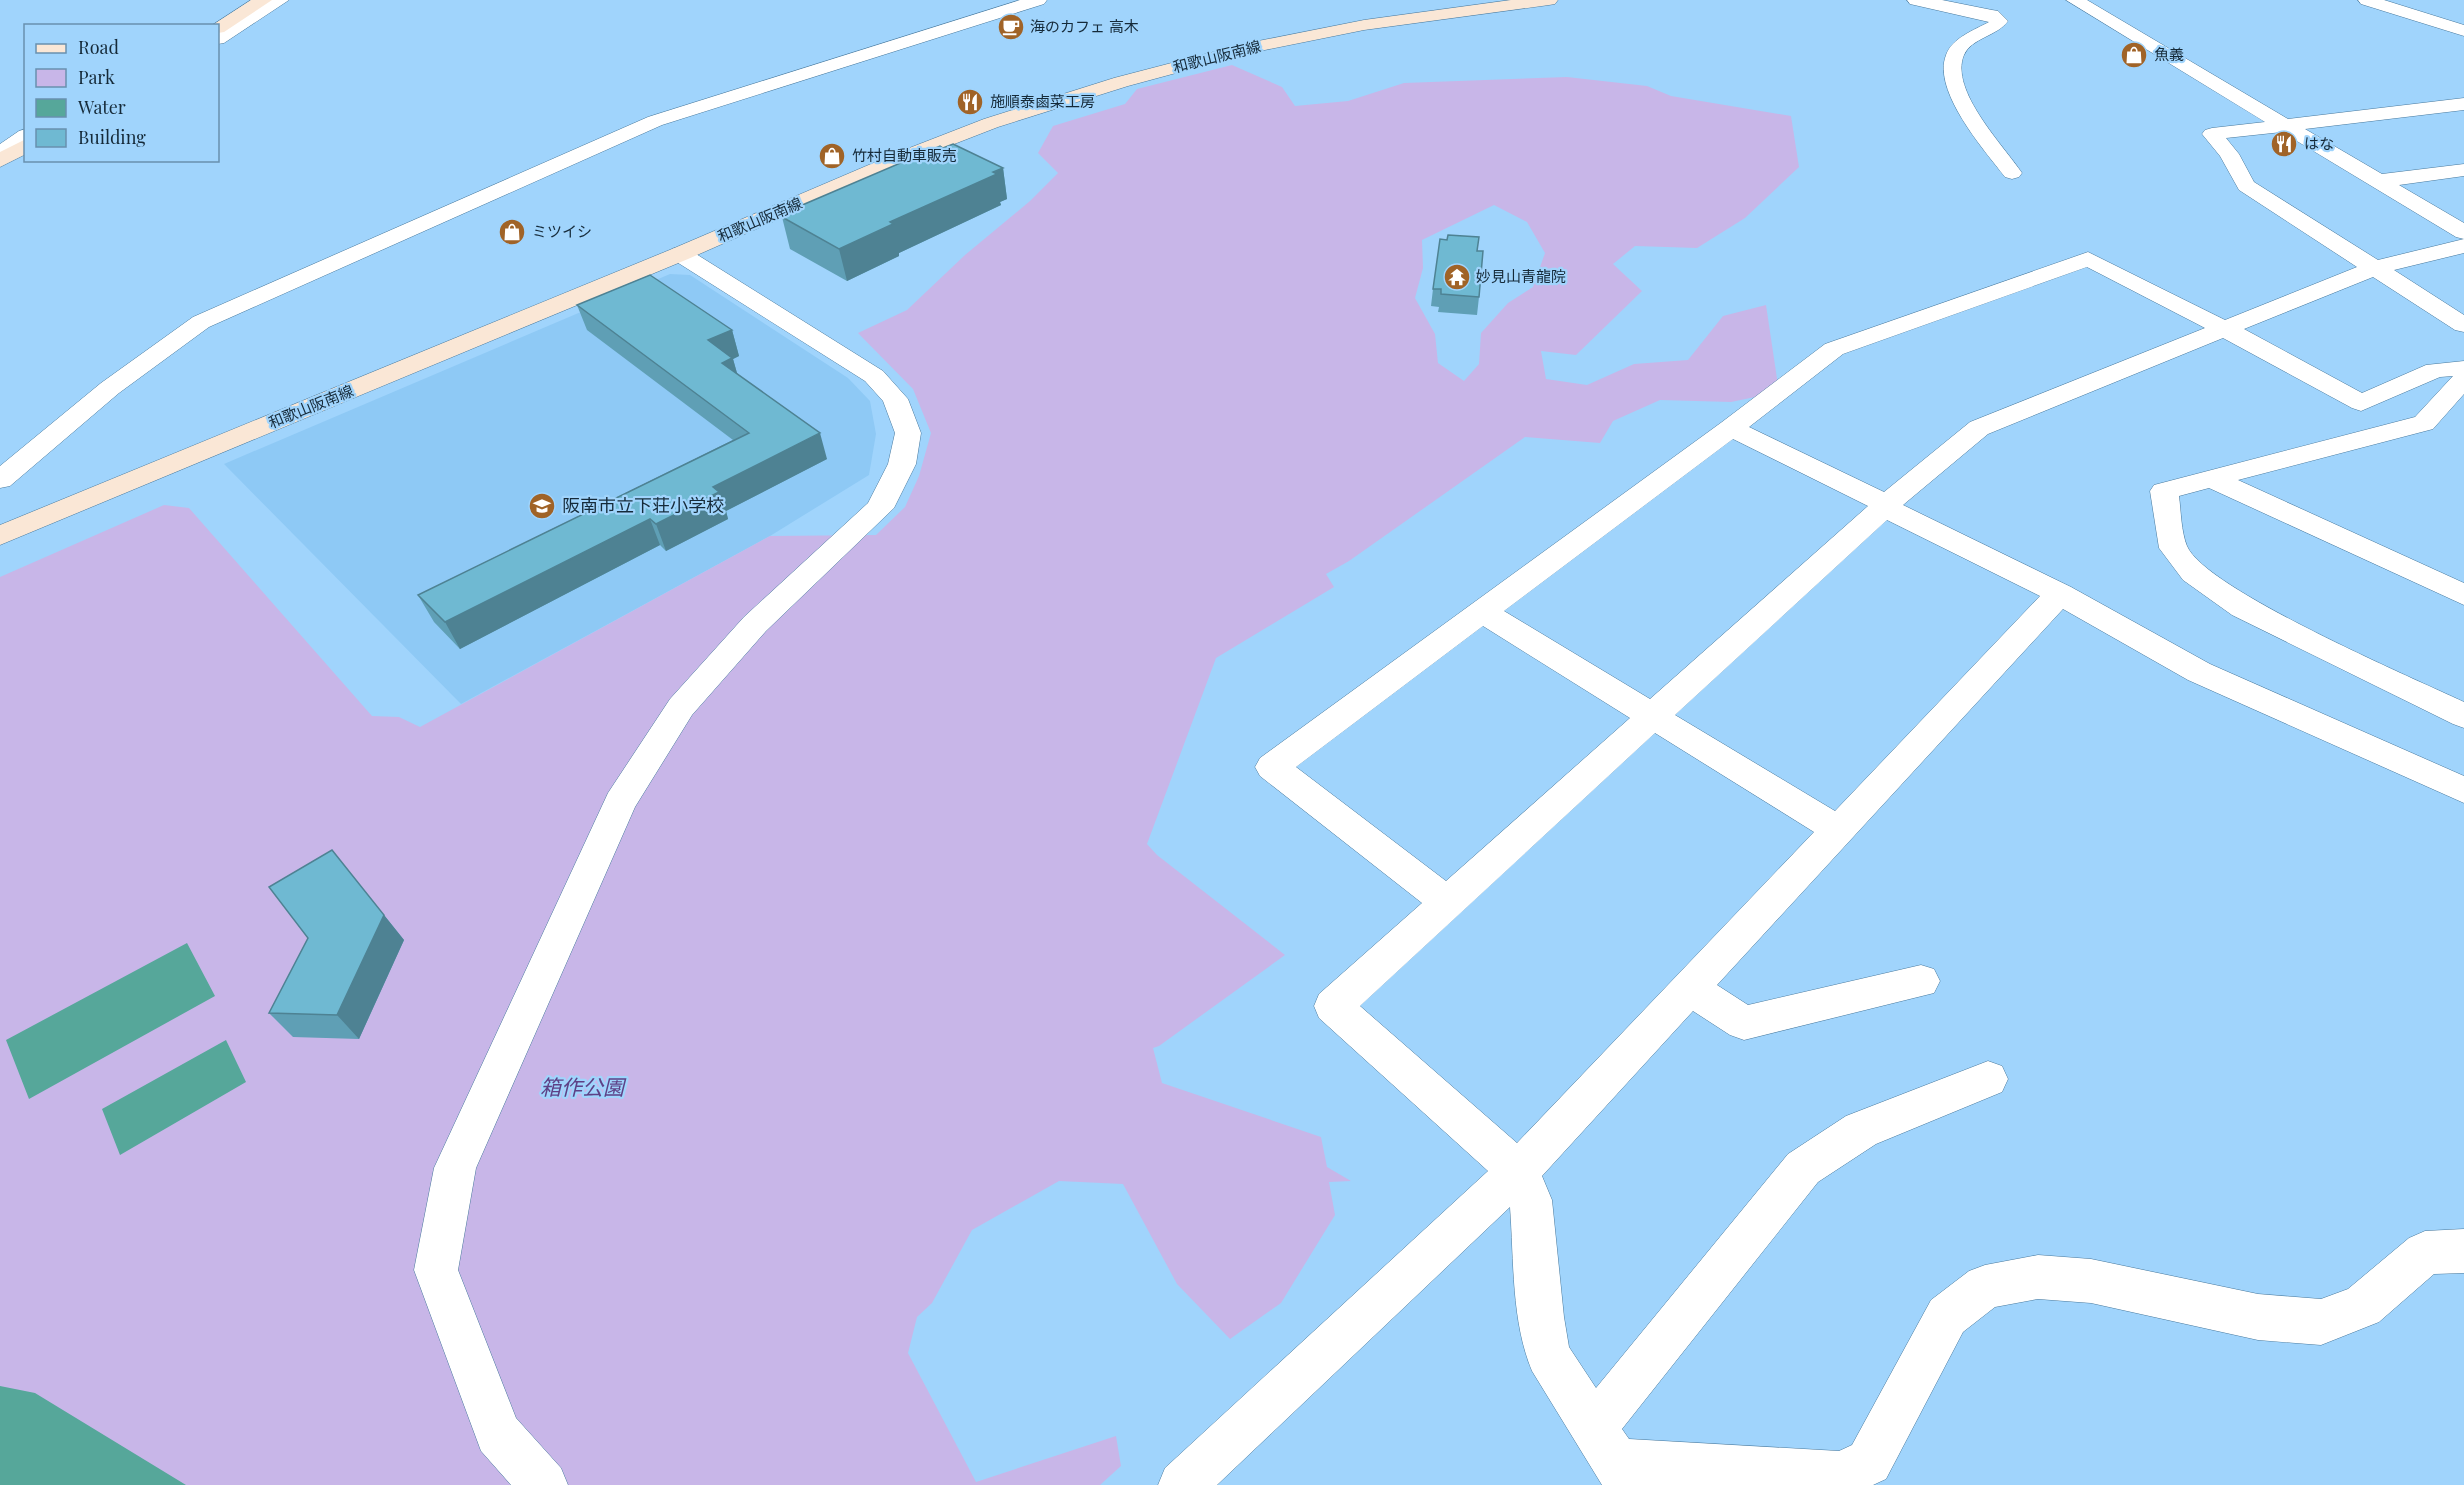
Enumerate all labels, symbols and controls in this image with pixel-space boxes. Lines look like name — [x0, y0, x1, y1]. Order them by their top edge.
cafe icon: 海のカフェ 高木 — [996, 12, 1026, 42]
place label: 海のカフェ 高木 — [1030, 16, 1139, 36]
legend — [24, 24, 219, 162]
text: Road — [78, 35, 119, 59]
street label: 和歌山阪南線 — [1171, 35, 1263, 77]
shop icon: 魚義 — [2119, 40, 2149, 70]
place label: 魚義 — [2154, 44, 2184, 64]
text: Park — [78, 65, 115, 89]
restaurant icon: 施順泰鹵菜工房 — [955, 87, 985, 117]
place label: 施順泰鹵菜工房 — [990, 91, 1095, 111]
text: Water — [77, 95, 126, 119]
text: Building — [78, 125, 146, 149]
restaurant icon: はな — [2269, 129, 2299, 159]
place label: はな — [2304, 133, 2334, 153]
shop icon: 竹村自動車販売 — [817, 141, 847, 171]
place label: 竹村自動車販売 — [852, 145, 957, 165]
street label: 和歌山阪南線 — [714, 192, 805, 246]
shop icon: ミツイシ — [497, 217, 527, 247]
place label: ミツイシ — [532, 221, 592, 241]
temple icon: 妙見山青龍院 — [1442, 262, 1472, 292]
place label: 妙見山青龍院 — [1476, 266, 1566, 286]
street label: 和歌山阪南線 — [265, 380, 356, 432]
school or university icon: 阪南市立下荘小学校 — [527, 491, 557, 521]
place label: 阪南市立下荘小学校 — [562, 493, 724, 517]
park label: 箱作公園 — [540, 1072, 627, 1100]

